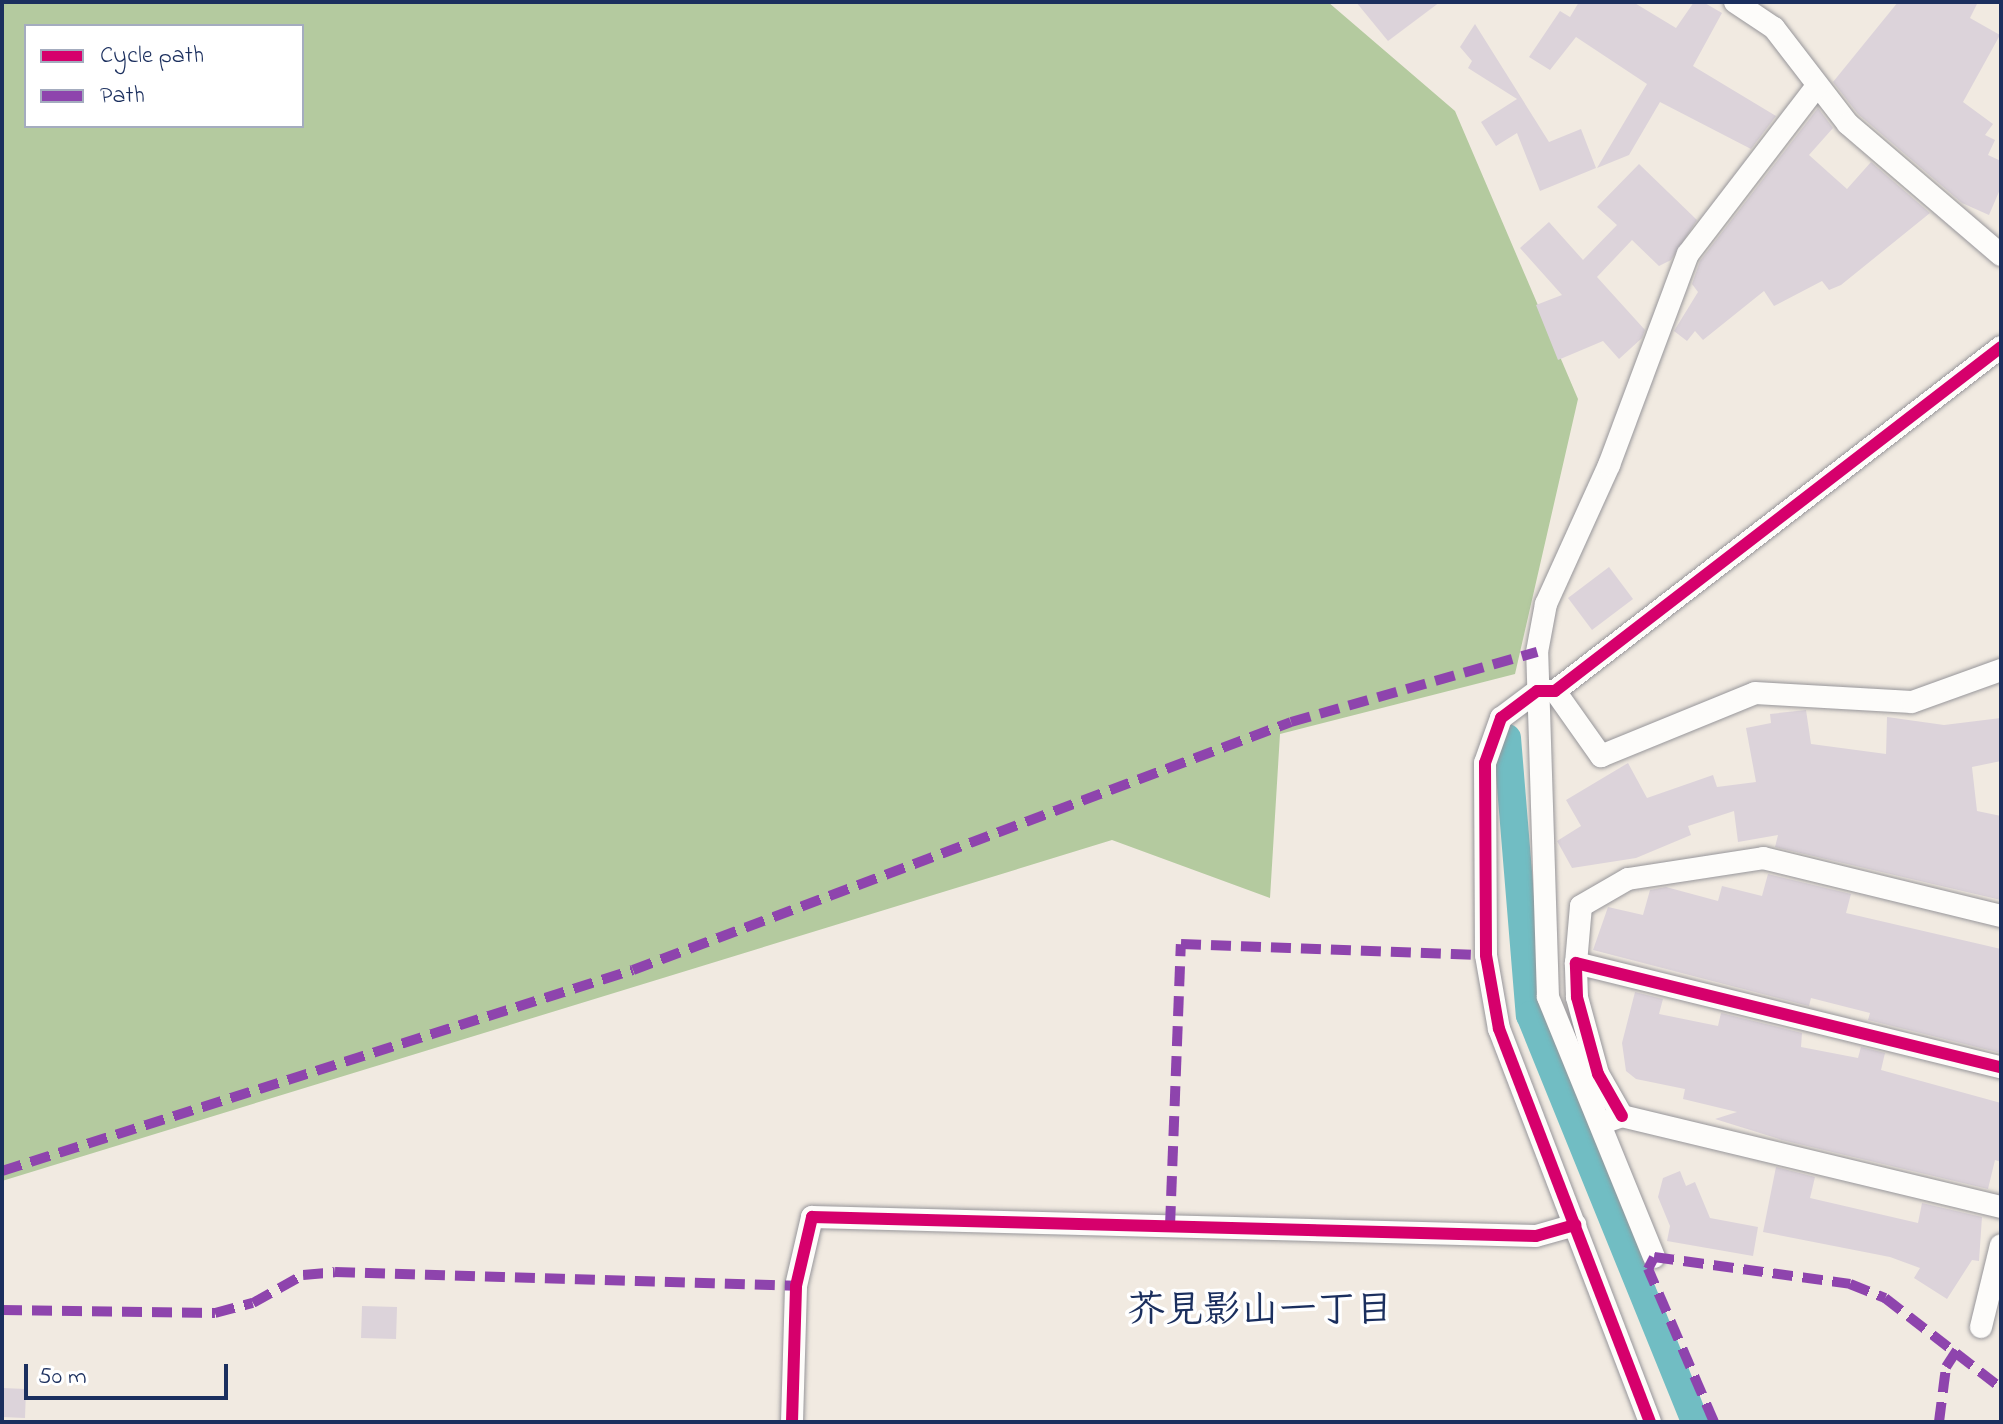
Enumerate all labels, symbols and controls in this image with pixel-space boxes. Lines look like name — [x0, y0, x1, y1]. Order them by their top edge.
legend — [24, 24, 304, 128]
text: Cycle path — [100, 39, 204, 74]
text: Path — [100, 79, 145, 114]
district label: 芥見影山一丁目 — [1127, 1290, 1393, 1336]
scale bar — [28, 1348, 232, 1398]
text: 50 m — [38, 1360, 87, 1395]

